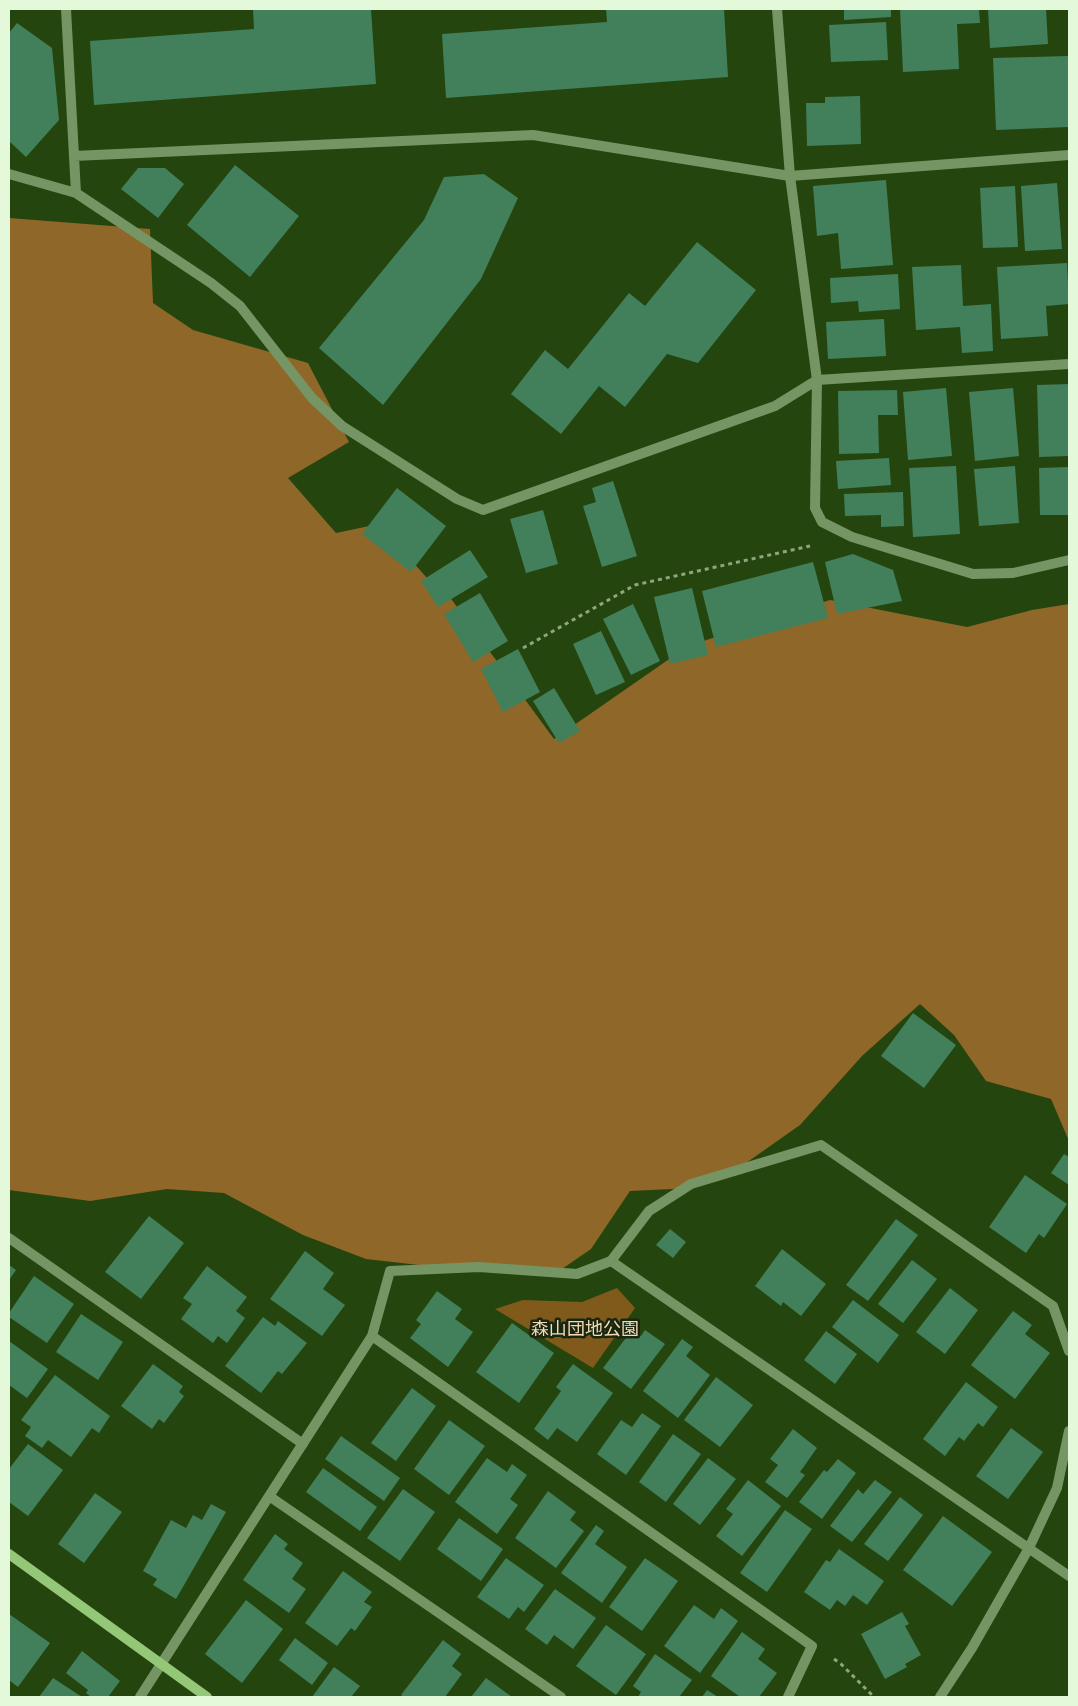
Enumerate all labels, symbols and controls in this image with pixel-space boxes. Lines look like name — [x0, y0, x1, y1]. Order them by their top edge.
park label: 森山団地公園 — [531, 1319, 639, 1341]

